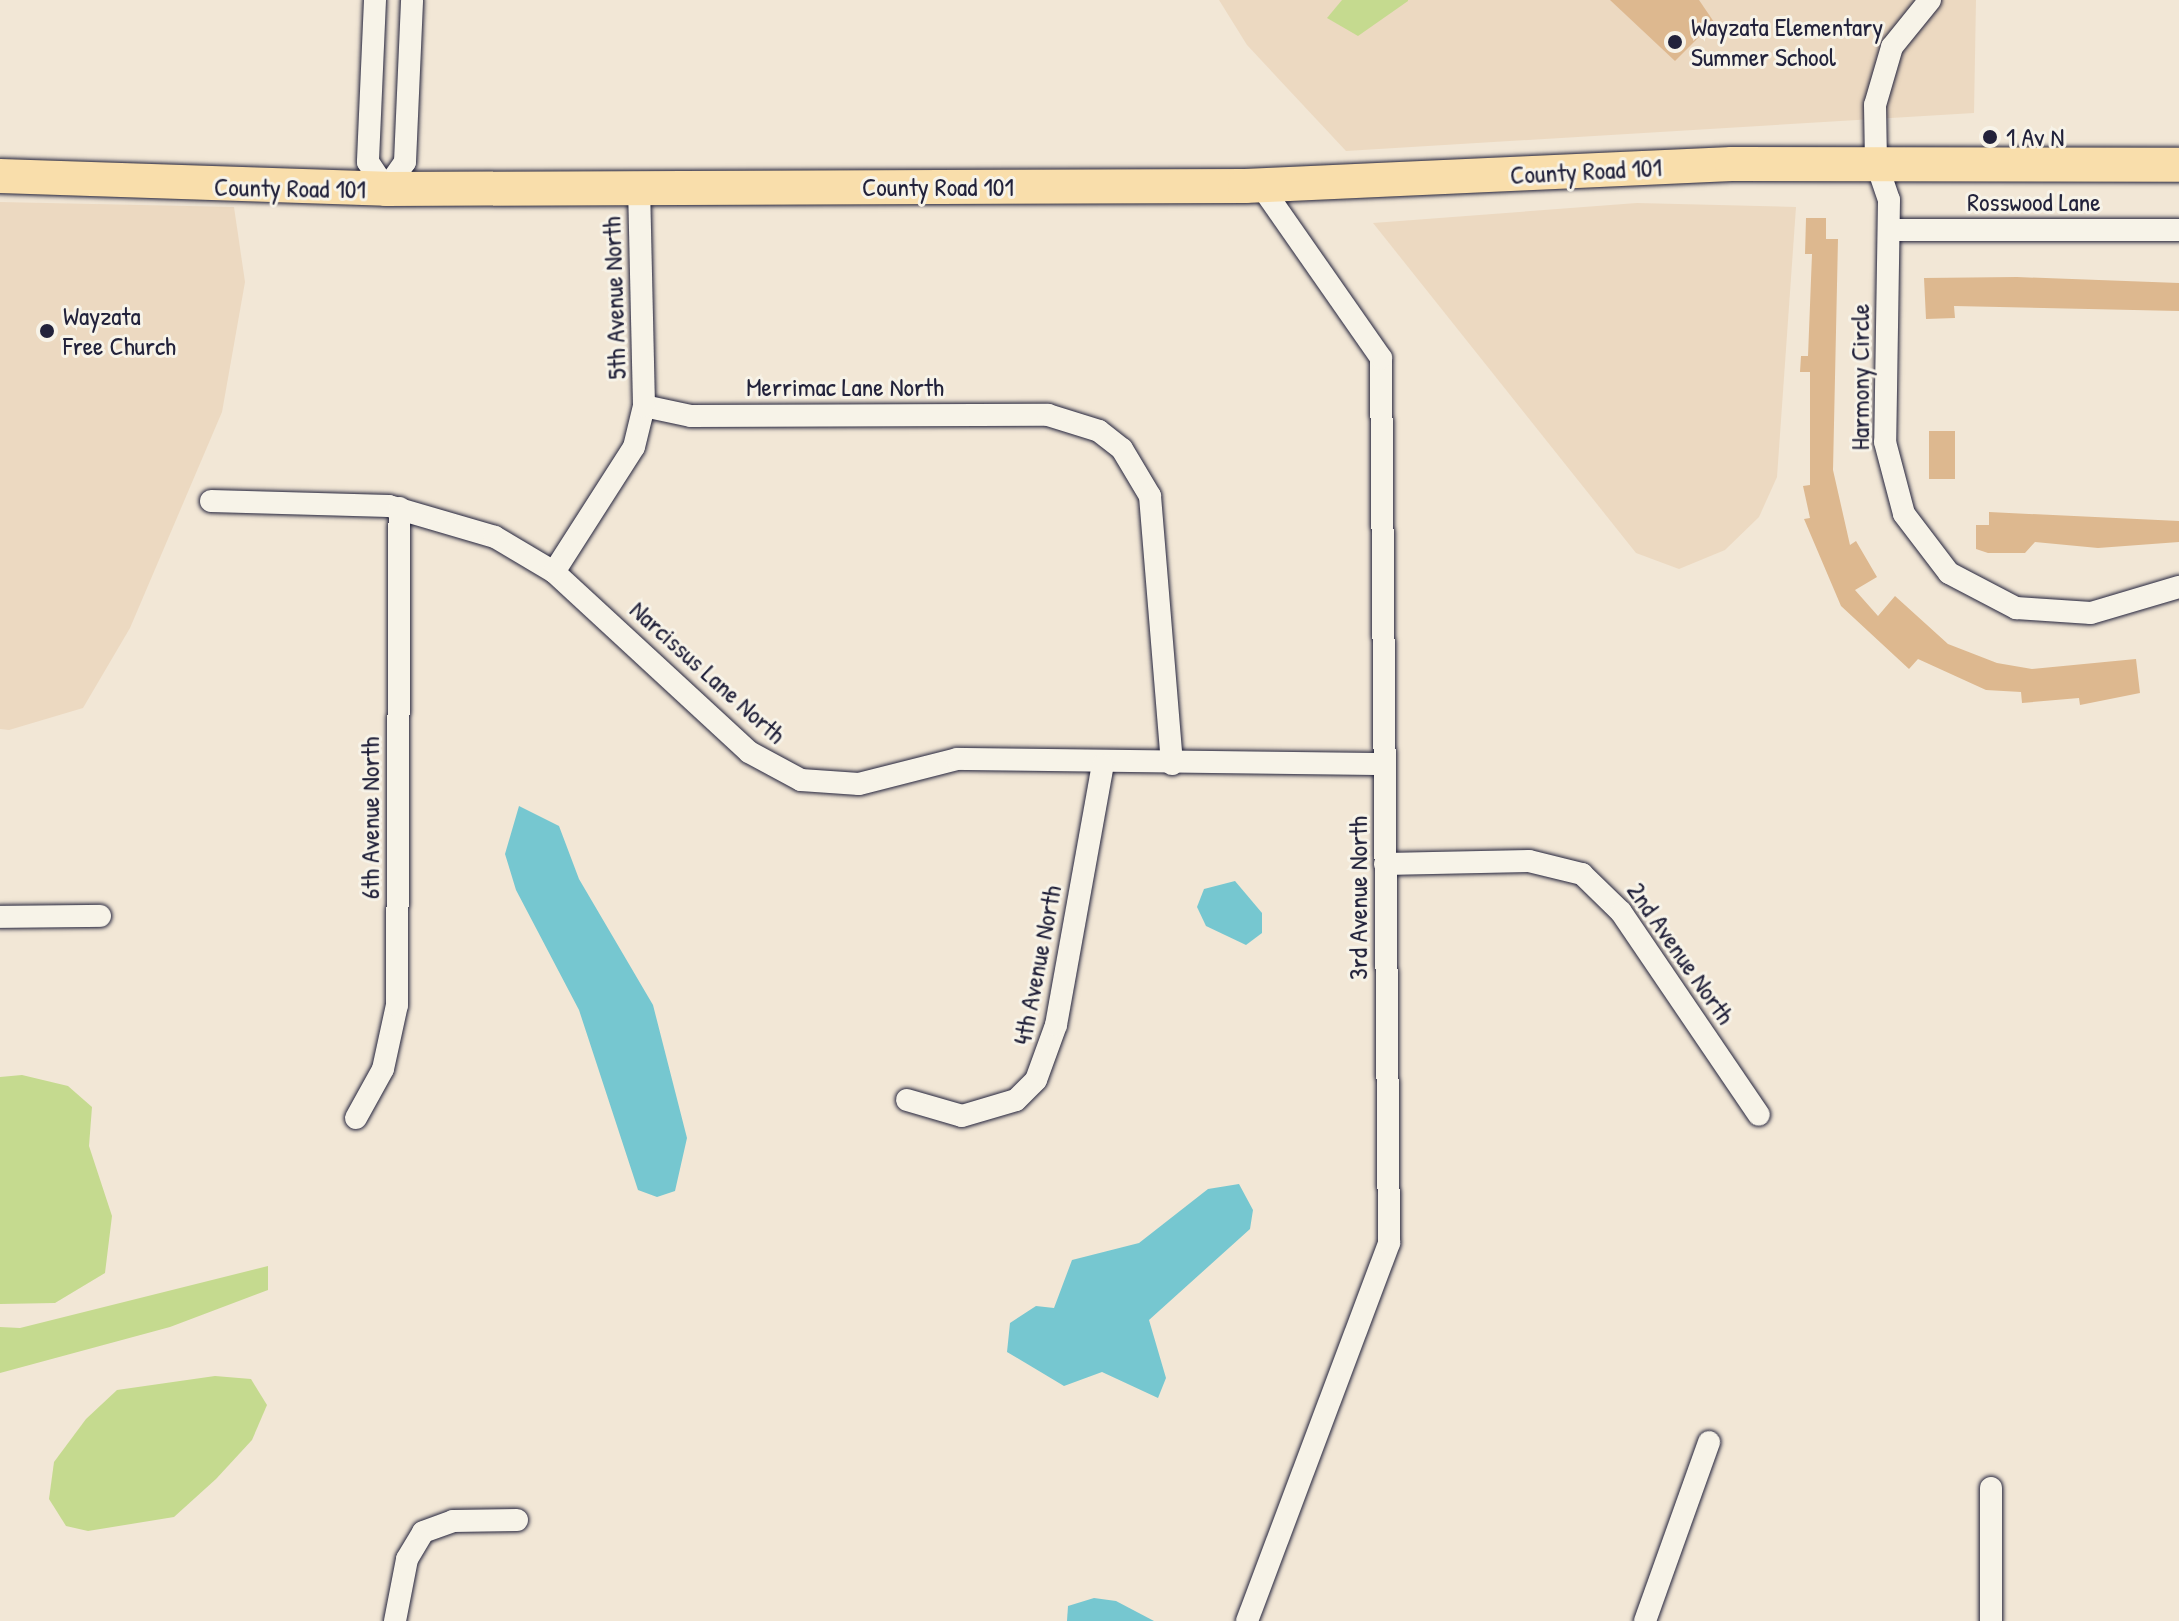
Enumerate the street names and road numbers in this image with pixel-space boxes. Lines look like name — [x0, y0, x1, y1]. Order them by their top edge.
street label: County Road 101 — [1509, 151, 1663, 191]
street label: County Road 101 — [214, 171, 366, 205]
street label: County Road 101 — [862, 171, 1014, 203]
street label: Rosswood Lane — [1967, 186, 2101, 218]
street label: 5th Avenue North — [596, 216, 632, 380]
street label: Harmony Circle — [1844, 304, 1876, 450]
street label: Merrimac Lane North — [746, 371, 944, 403]
street label: Narcissus Lane North — [624, 594, 792, 750]
street label: 6th Avenue North — [354, 737, 386, 899]
street label: 3rd Avenue North — [1342, 816, 1374, 980]
street label: 2nd Avenue North — [1621, 876, 1741, 1030]
street label: 4th Avenue North — [1006, 883, 1068, 1047]

